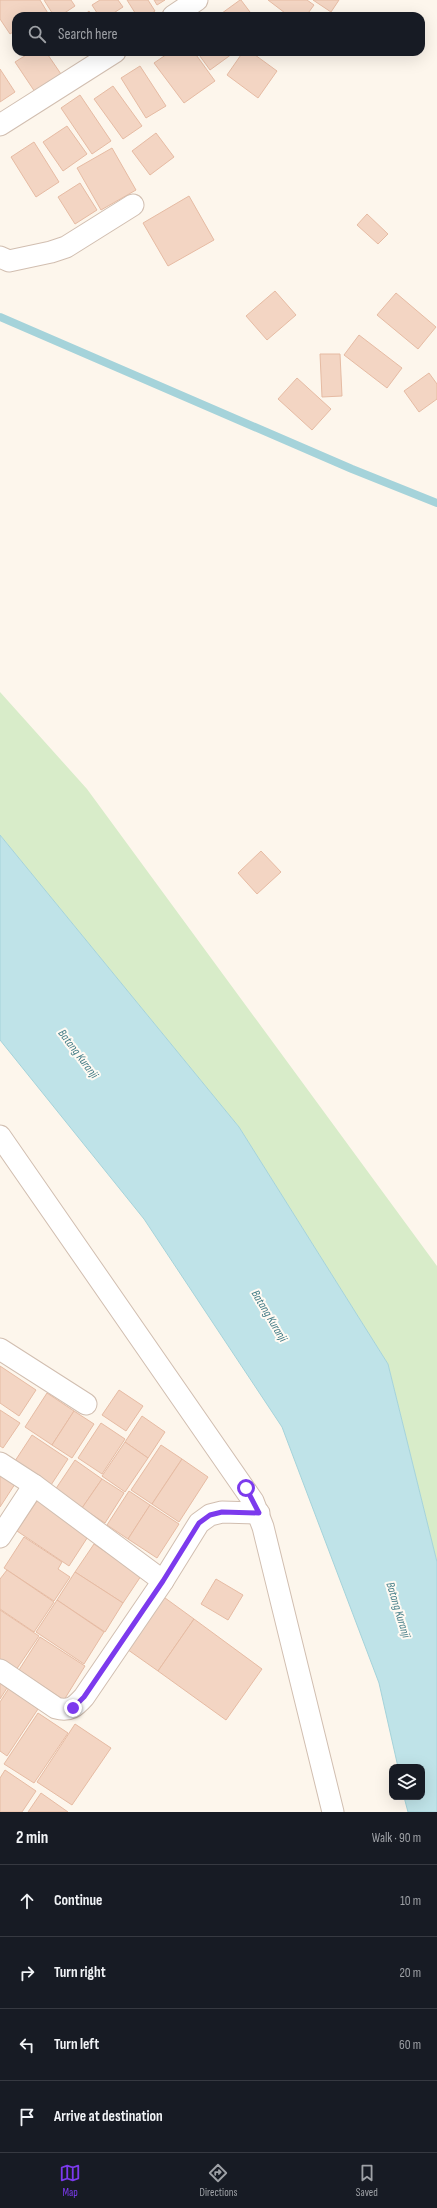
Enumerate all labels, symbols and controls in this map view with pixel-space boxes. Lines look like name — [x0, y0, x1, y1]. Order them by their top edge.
search box — [12, 12, 425, 56]
icon: search — [26, 23, 48, 45]
text: Search here — [58, 25, 118, 44]
water label: Batang Kuranji — [55, 1026, 102, 1082]
water label: Batang Kuranji — [248, 1287, 291, 1345]
route start — [237, 1479, 255, 1497]
water label: Batang Kuranji — [382, 1580, 414, 1641]
route end — [64, 1699, 82, 1717]
map controls — [389, 1764, 425, 1800]
button: layers — [389, 1764, 425, 1800]
text: 2 min — [16, 1828, 48, 1848]
text: Walk · 90 m — [372, 1830, 421, 1846]
icon: ahead — [16, 1890, 38, 1912]
text: Continue — [54, 1891, 103, 1910]
text: 10 m — [400, 1893, 421, 1909]
icon: right — [16, 1962, 38, 1984]
text: Turn right — [54, 1963, 106, 1982]
text: 20 m — [399, 1965, 421, 1981]
icon: left — [16, 2034, 38, 2056]
text: Turn left — [54, 2035, 99, 2054]
text: 60 m — [399, 2037, 421, 2053]
icon: arrive — [16, 2106, 38, 2128]
text: Arrive at destination — [54, 2107, 163, 2126]
tab: Map — [59, 2162, 81, 2199]
tab: Directions — [200, 2162, 237, 2199]
tab: Saved — [356, 2162, 378, 2199]

